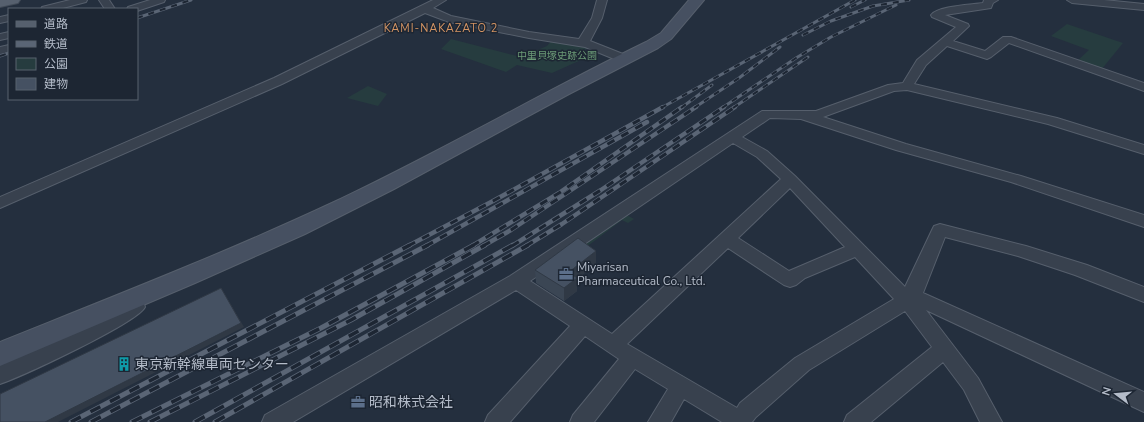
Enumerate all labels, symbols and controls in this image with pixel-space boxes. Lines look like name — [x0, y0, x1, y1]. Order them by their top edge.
legend — [8, 8, 138, 100]
text: 道路 — [44, 16, 68, 32]
district label: KAMI-NAKAZATO 2 — [384, 21, 498, 36]
text: 鉄道 — [44, 36, 68, 52]
park label: 中里貝塚史跡公園 — [517, 49, 597, 63]
text: 公園 — [44, 56, 68, 72]
text: 建物 — [44, 76, 68, 92]
place label: Miyarisan Pharmaceutical Co., Ltd. — [577, 259, 705, 289]
office icon: Miyarisan Pharmaceutical Co., Ltd. — [558, 266, 574, 282]
place label: 東京新幹線車両センター — [135, 355, 289, 374]
building icon: 東京新幹線車両センター — [116, 356, 132, 372]
north arrow — [1096, 374, 1136, 414]
text: N — [1099, 385, 1115, 397]
place label: 昭和株式会社 — [369, 393, 453, 412]
office icon: 昭和株式会社 — [350, 394, 366, 410]

